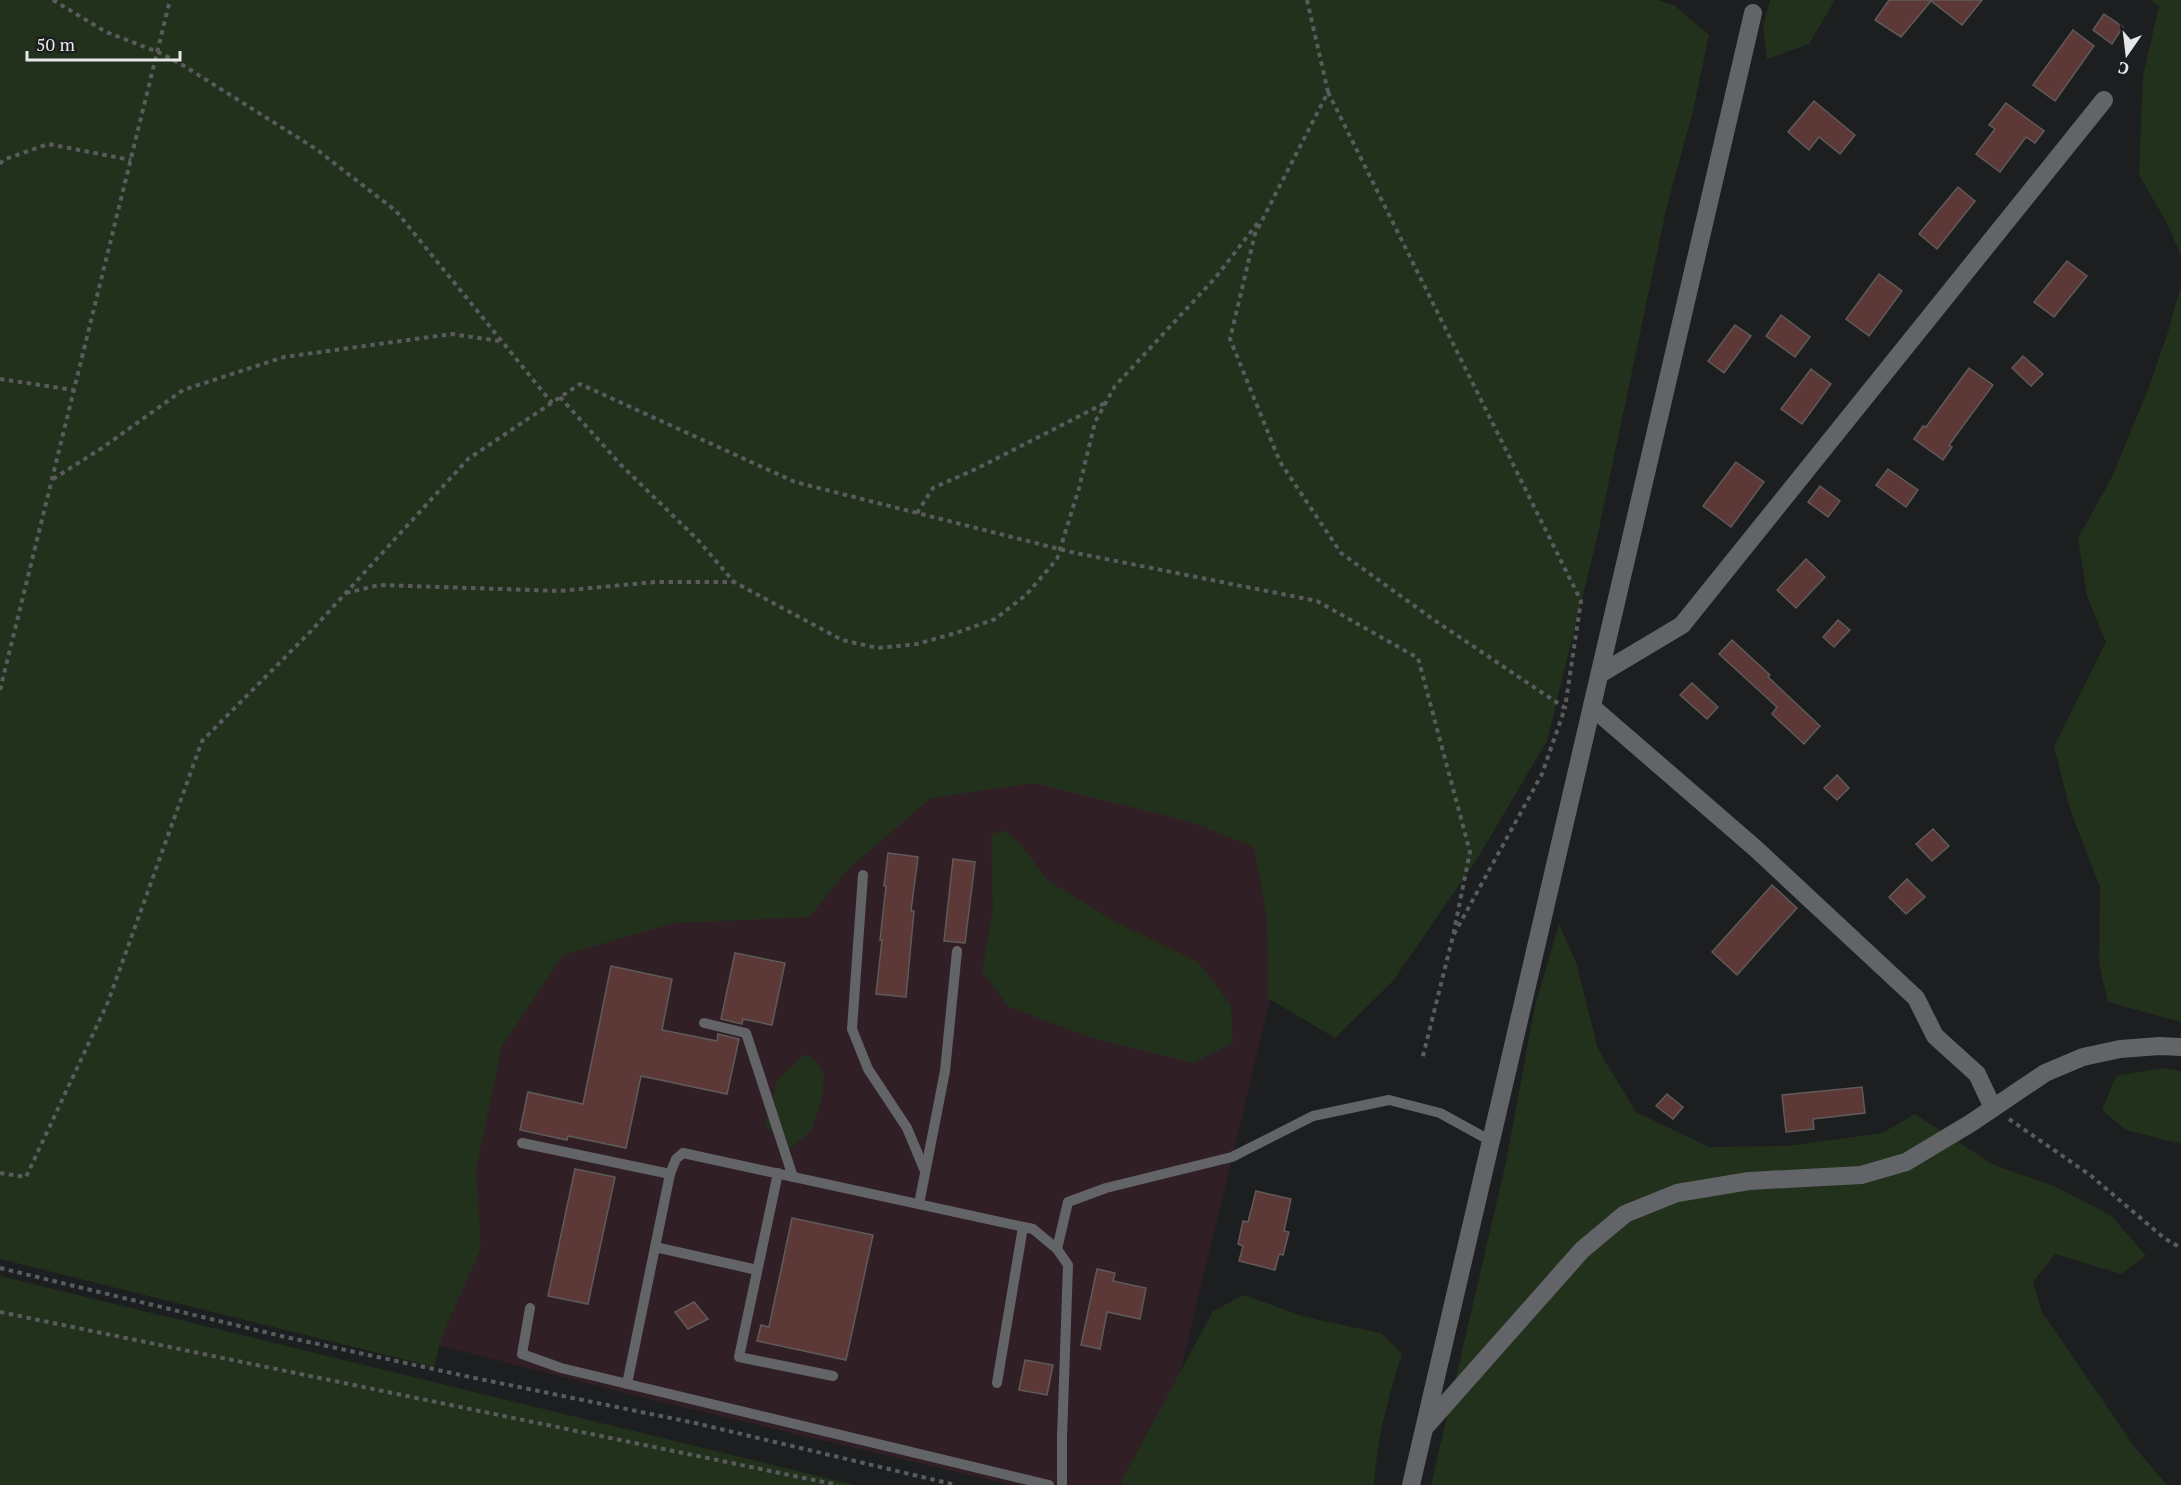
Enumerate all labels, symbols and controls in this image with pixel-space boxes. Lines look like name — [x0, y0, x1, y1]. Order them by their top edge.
scale bar — [27, 24, 180, 62]
north arrow — [2097, 24, 2157, 84]
text: 50 m — [36, 32, 76, 56]
text: С — [2116, 57, 2131, 80]

